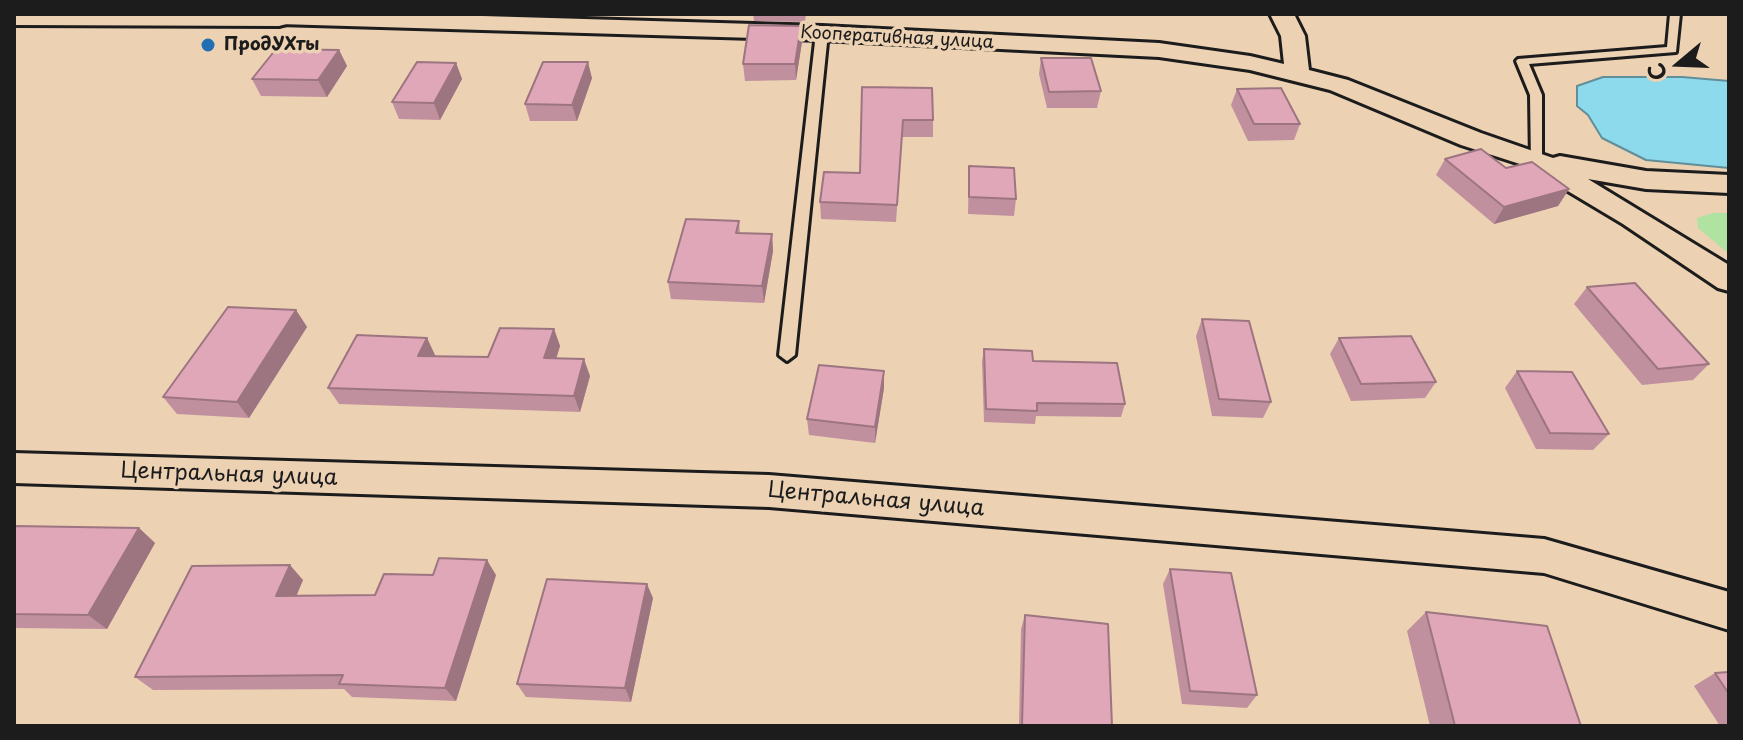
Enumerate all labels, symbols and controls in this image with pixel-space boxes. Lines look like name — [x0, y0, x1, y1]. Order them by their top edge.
street label: Кооперативная улица — [800, 22, 994, 54]
north arrow — [1639, 24, 1719, 104]
place label: ПродУХты — [224, 34, 319, 56]
marker: ПродУХты — [199, 36, 217, 54]
text: С — [1638, 59, 1674, 85]
street label: Центральная улица — [120, 458, 338, 492]
street label: Центральная улица — [767, 477, 985, 523]

